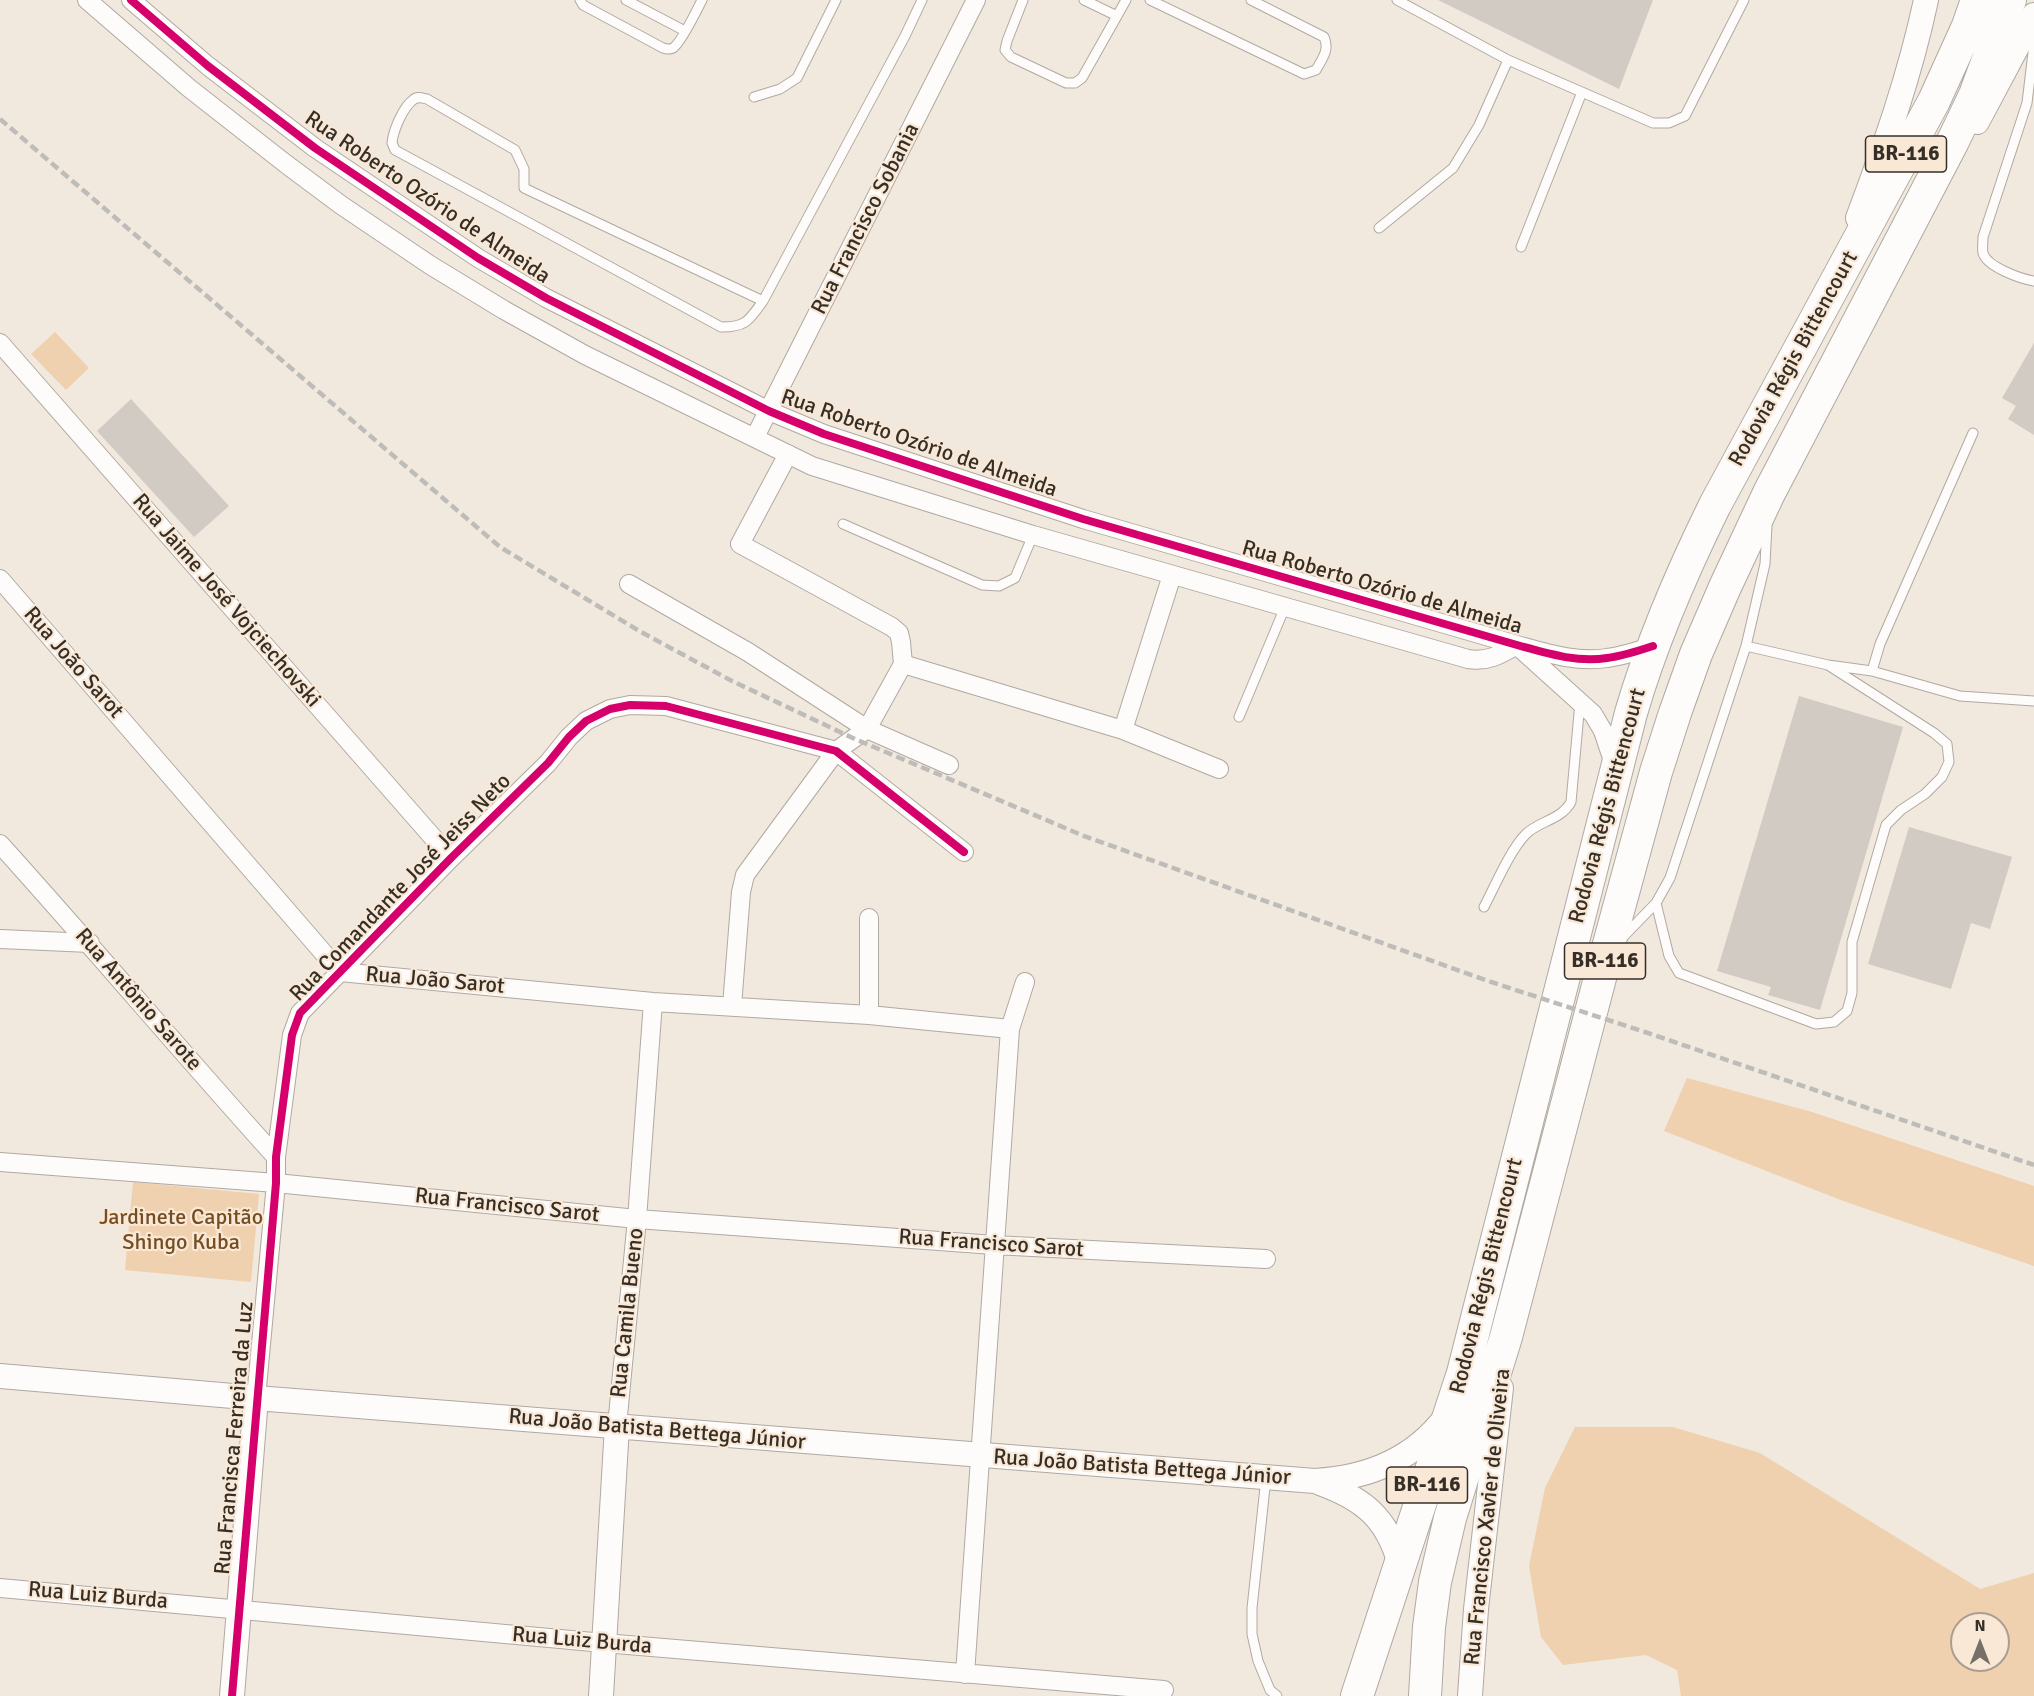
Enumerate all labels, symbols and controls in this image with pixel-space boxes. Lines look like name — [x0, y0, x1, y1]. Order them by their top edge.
street label: Rua Roberto Ozório de Almeida — [299, 106, 555, 290]
street label: Rua Francisco Sobania — [806, 119, 926, 319]
road number: BR-116 — [1866, 136, 1946, 172]
street label: Rodovia Régis Bittencourt — [1724, 247, 1864, 471]
street label: Rua Roberto Ozório de Almeida — [777, 384, 1061, 504]
street label: Rua Jaime José Vojciechovski — [126, 489, 326, 713]
street label: Rua Roberto Ozório de Almeida — [1239, 535, 1525, 641]
street label: Rua João Sarot — [17, 602, 129, 724]
street label: Rodovia Régis Bittencourt — [1564, 686, 1652, 926]
street label: Rua Comandante José Jeiss Neto — [285, 768, 517, 1008]
street label: Rua Antônio Sarote — [69, 923, 207, 1077]
road number: BR-116 — [1564, 943, 1646, 979]
street label: Rua João Sarot — [364, 962, 506, 1000]
street label: Rodovia Régis Bittencourt — [1445, 1155, 1529, 1397]
street label: Rua Francisco Sarot — [413, 1183, 601, 1229]
park label: Jardinete Capitão Shingo Kuba — [99, 1205, 263, 1256]
street label: Rua Francisco Sarot — [898, 1224, 1084, 1264]
street label: Rua Camila Bueno — [606, 1227, 650, 1399]
street label: Rua Francisca Ferreira da Luz — [210, 1300, 260, 1576]
street label: Rua Francisco Xavier de Oliveira — [1459, 1367, 1517, 1667]
street label: Rua João Batista Bettega Júnior — [507, 1404, 807, 1456]
street label: Rua João Batista Bettega Júnior — [992, 1444, 1292, 1492]
road number: BR-116 — [1386, 1467, 1468, 1503]
street label: Rua Luiz Burda — [27, 1577, 169, 1615]
north arrow — [1950, 1612, 2010, 1672]
text: N — [1974, 1616, 1986, 1636]
street label: Rua Luiz Burda — [511, 1622, 653, 1660]

